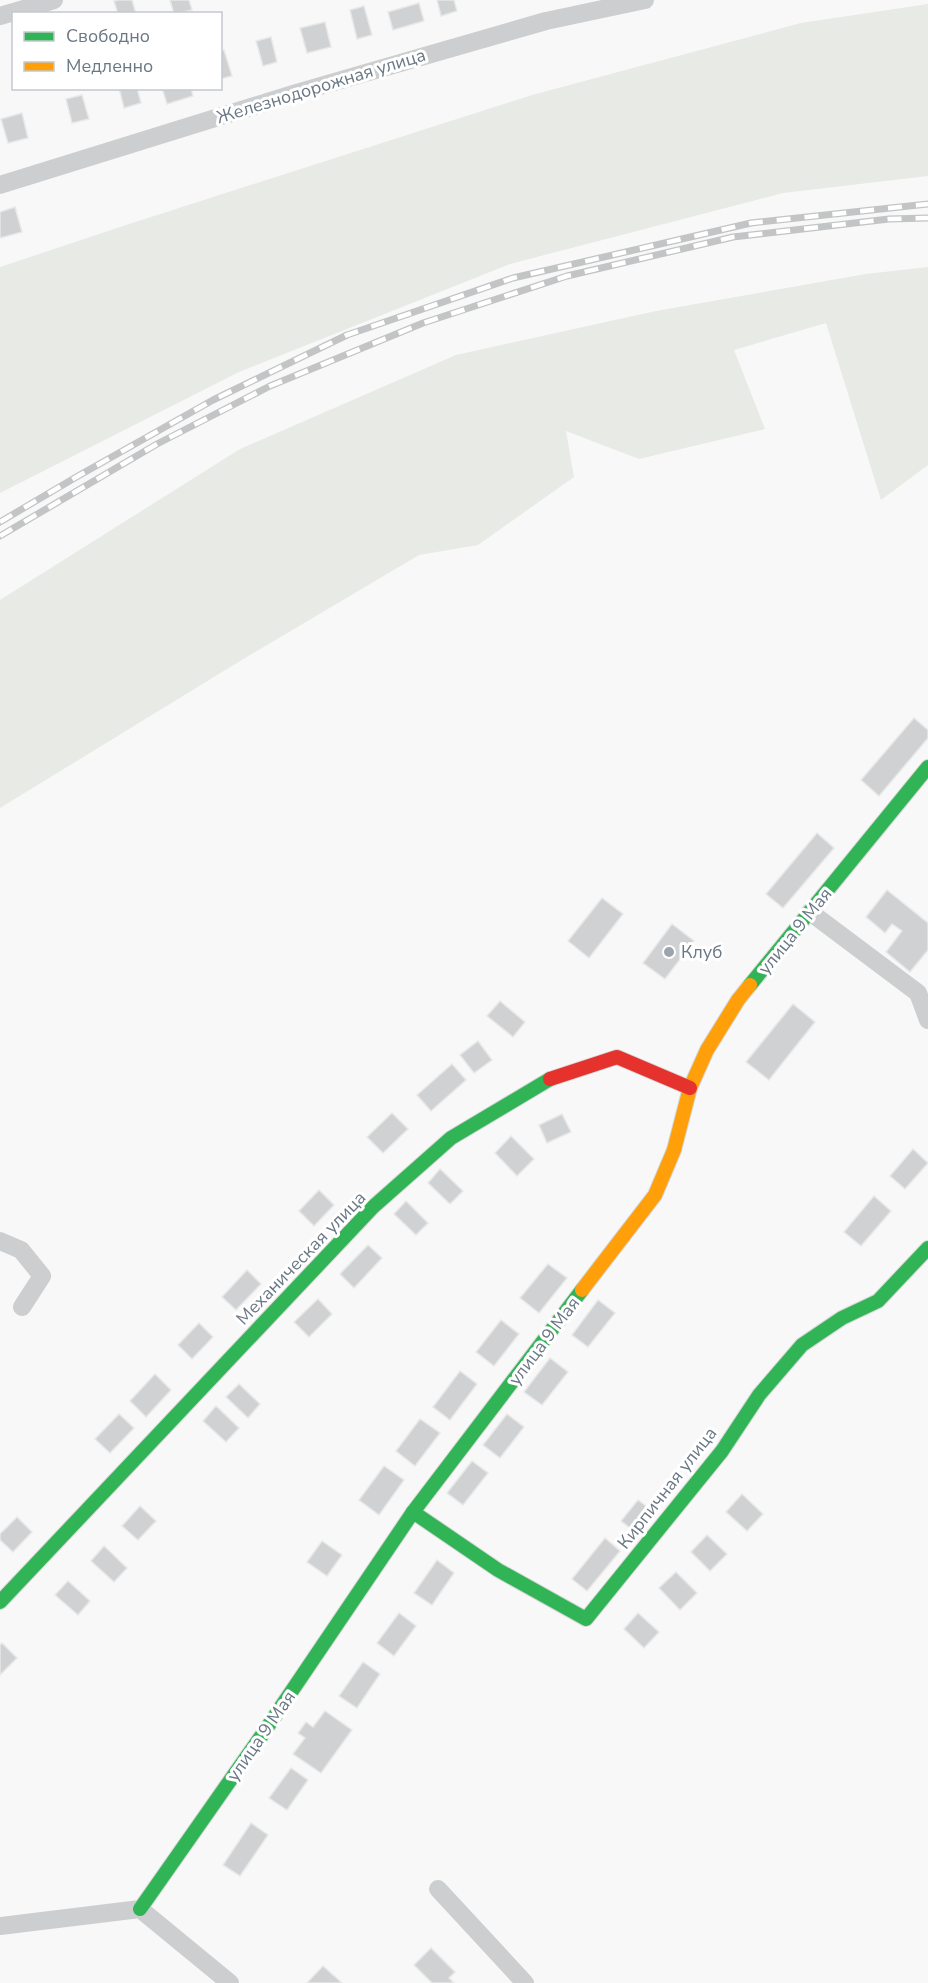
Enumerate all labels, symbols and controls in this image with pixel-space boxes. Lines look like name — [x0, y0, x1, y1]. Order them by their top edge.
legend — [12, 12, 222, 90]
text: Свободно — [66, 24, 150, 48]
street label: Железнодорожная улица — [213, 43, 429, 129]
text: Медленно — [66, 54, 153, 78]
street label: улица 9 Мая — [753, 883, 837, 979]
place label: Клуб — [681, 940, 723, 964]
marker: Клуб — [662, 945, 676, 959]
street label: Механическая улица — [231, 1186, 371, 1330]
street label: улица 9 Мая — [503, 1292, 585, 1390]
street label: Кирпичная улица — [612, 1422, 722, 1554]
street label: улица 9 Мая — [221, 1686, 301, 1786]

